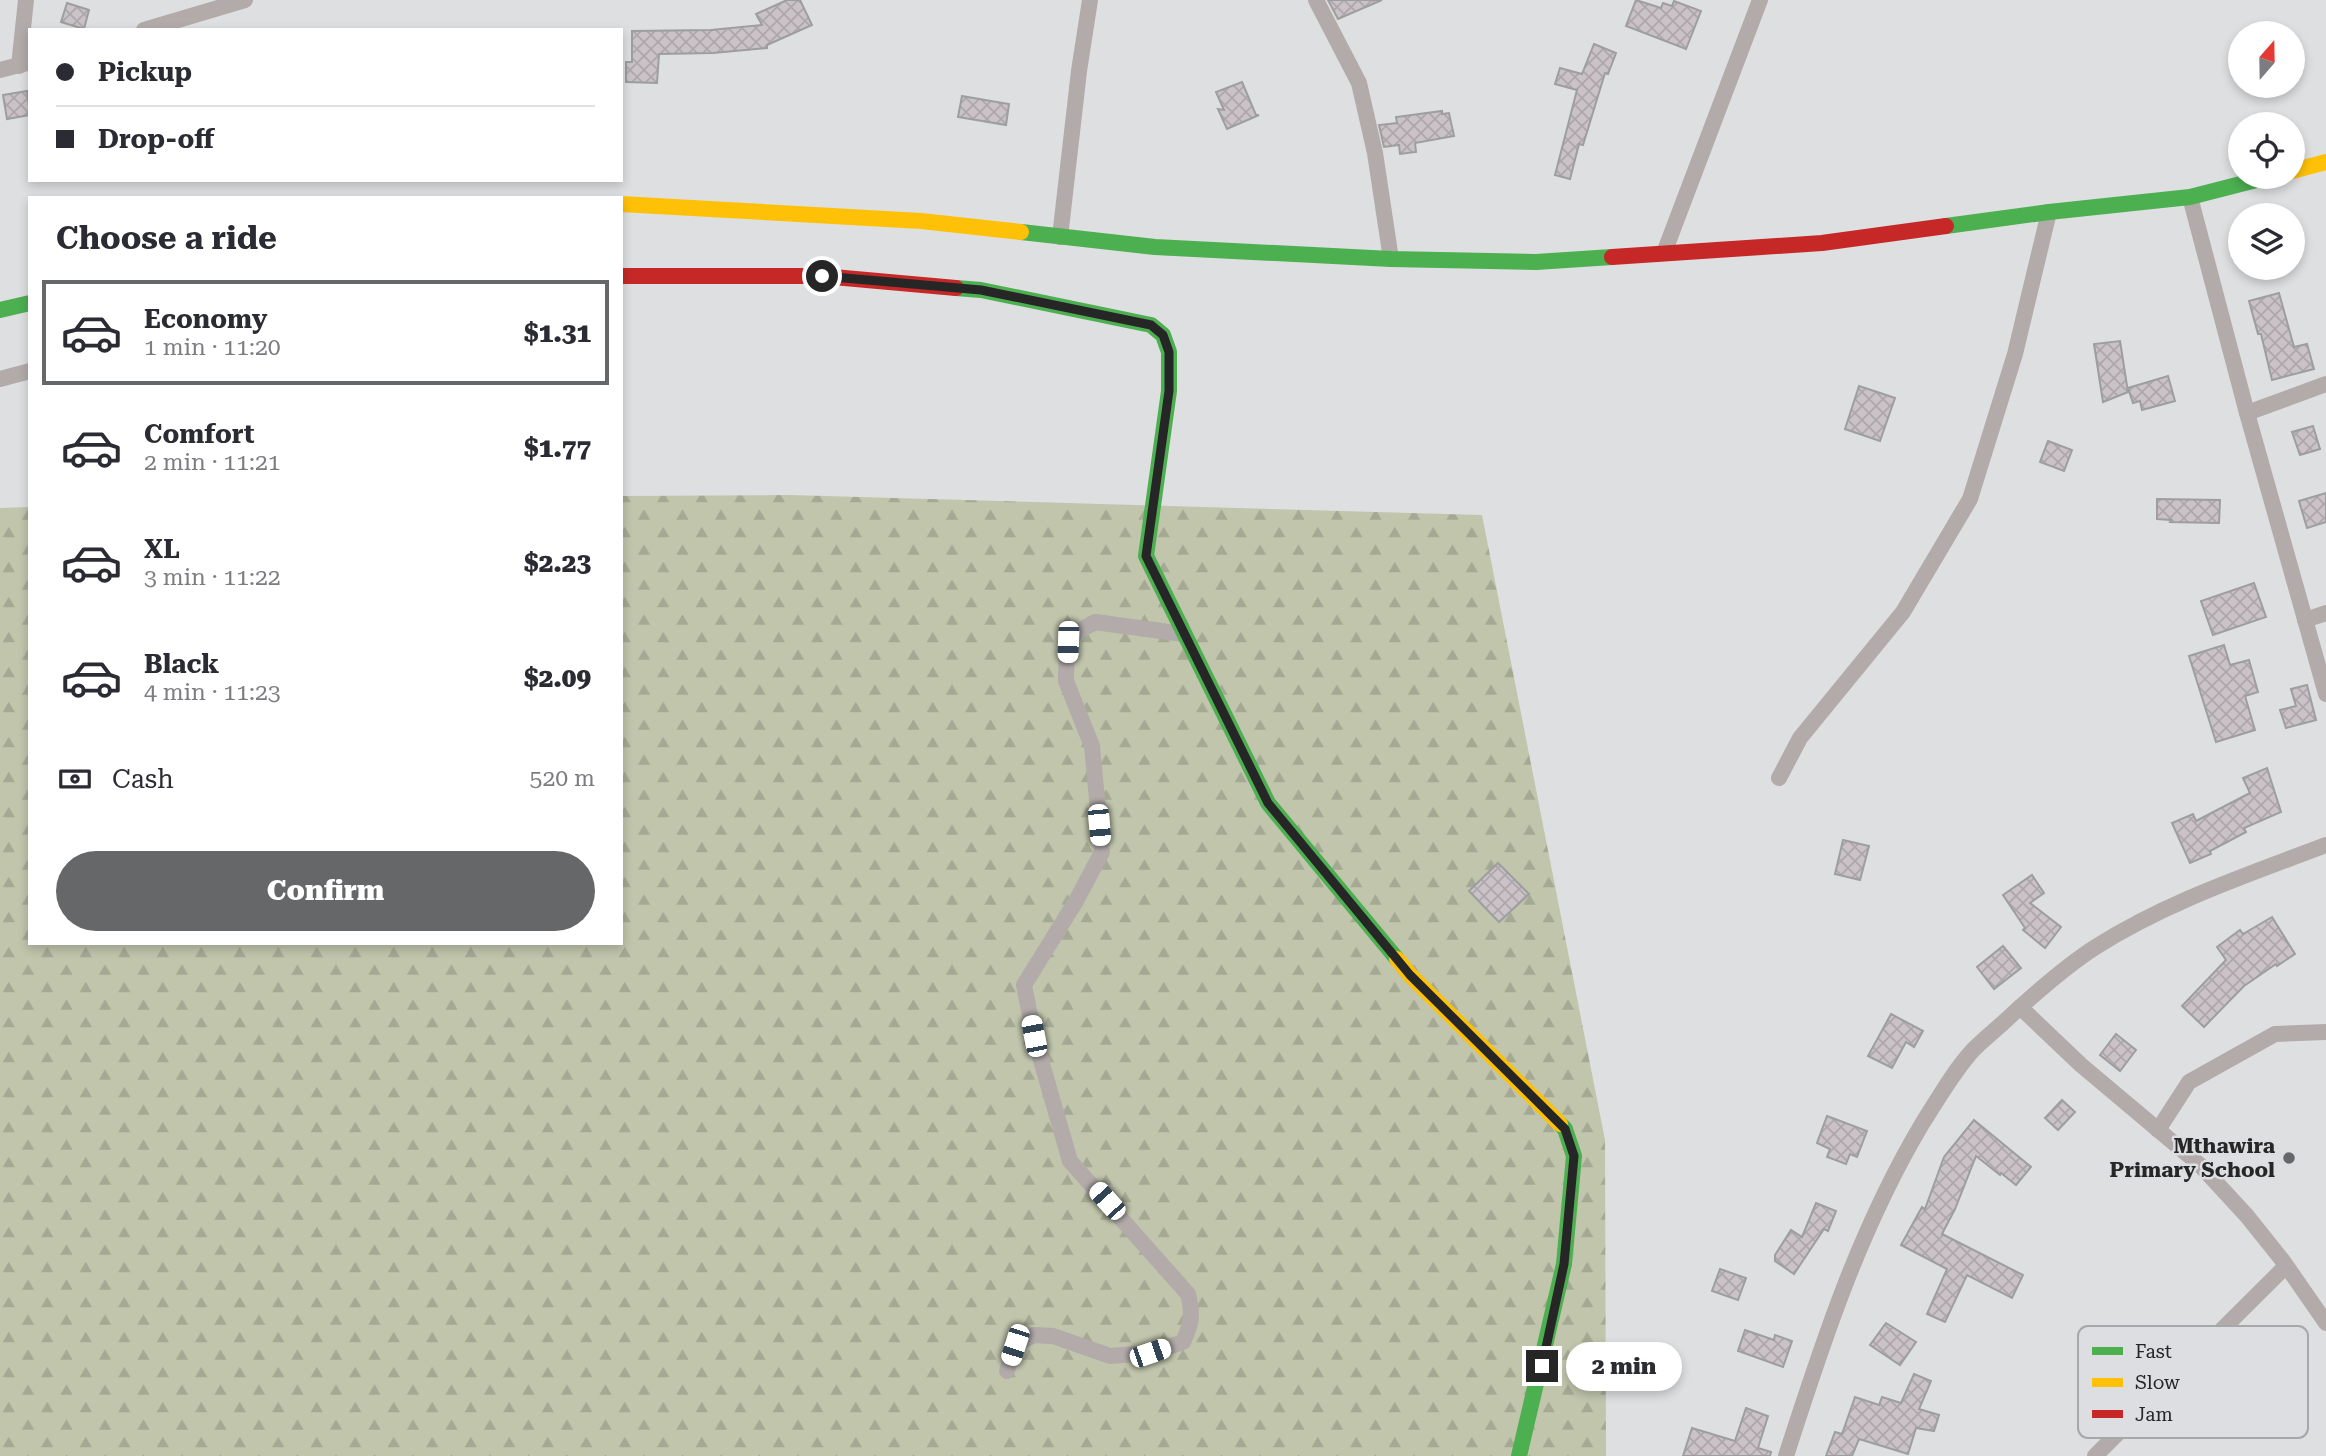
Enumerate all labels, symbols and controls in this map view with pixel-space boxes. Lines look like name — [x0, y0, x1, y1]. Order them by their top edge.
north arrow — [2228, 21, 2305, 98]
map controls — [2228, 21, 2305, 280]
text: Pickup — [98, 57, 192, 87]
button: locate — [2228, 112, 2305, 189]
text: Drop-off — [98, 124, 214, 154]
button: layers — [2228, 203, 2305, 280]
text: Choose a ride — [56, 219, 277, 257]
route start — [806, 260, 838, 292]
icon: car — [60, 301, 123, 364]
text: Economy — [144, 304, 267, 334]
text: $1.31 — [524, 318, 591, 348]
text: 1 min · 11:20 — [144, 334, 281, 361]
icon: car — [60, 416, 123, 479]
text: Comfort — [144, 419, 254, 449]
text: $1.77 — [524, 433, 591, 463]
text: 2 min · 11:21 — [144, 449, 281, 476]
icon: car — [60, 531, 123, 594]
text: XL — [144, 534, 180, 564]
text: $2.23 — [524, 548, 591, 578]
text: 3 min · 11:22 — [144, 564, 281, 591]
car — [1057, 621, 1080, 663]
icon: car — [60, 646, 123, 709]
text: Black — [144, 649, 219, 679]
text: $2.09 — [524, 663, 591, 693]
text: 4 min · 11:23 — [144, 679, 281, 706]
icon: cash — [56, 760, 94, 798]
text: Cash — [112, 764, 174, 794]
text: 520 m — [530, 765, 595, 792]
car — [1087, 803, 1112, 847]
button: Confirm — [56, 851, 595, 931]
car — [1020, 1013, 1049, 1059]
place label: Mthawira Primary School — [2110, 1134, 2276, 1182]
marker: Mthawira Primary School — [2281, 1150, 2297, 1166]
car — [1086, 1178, 1129, 1224]
car — [999, 1322, 1032, 1368]
legend — [2078, 1326, 2308, 1438]
car — [1127, 1336, 1174, 1370]
text: Fast — [2135, 1340, 2172, 1363]
callout: 2 min — [1566, 1342, 1682, 1390]
route end — [1526, 1350, 1558, 1382]
text: 2 min — [1592, 1353, 1656, 1380]
text: Slow — [2135, 1371, 2180, 1394]
text: Jam — [2135, 1403, 2173, 1426]

